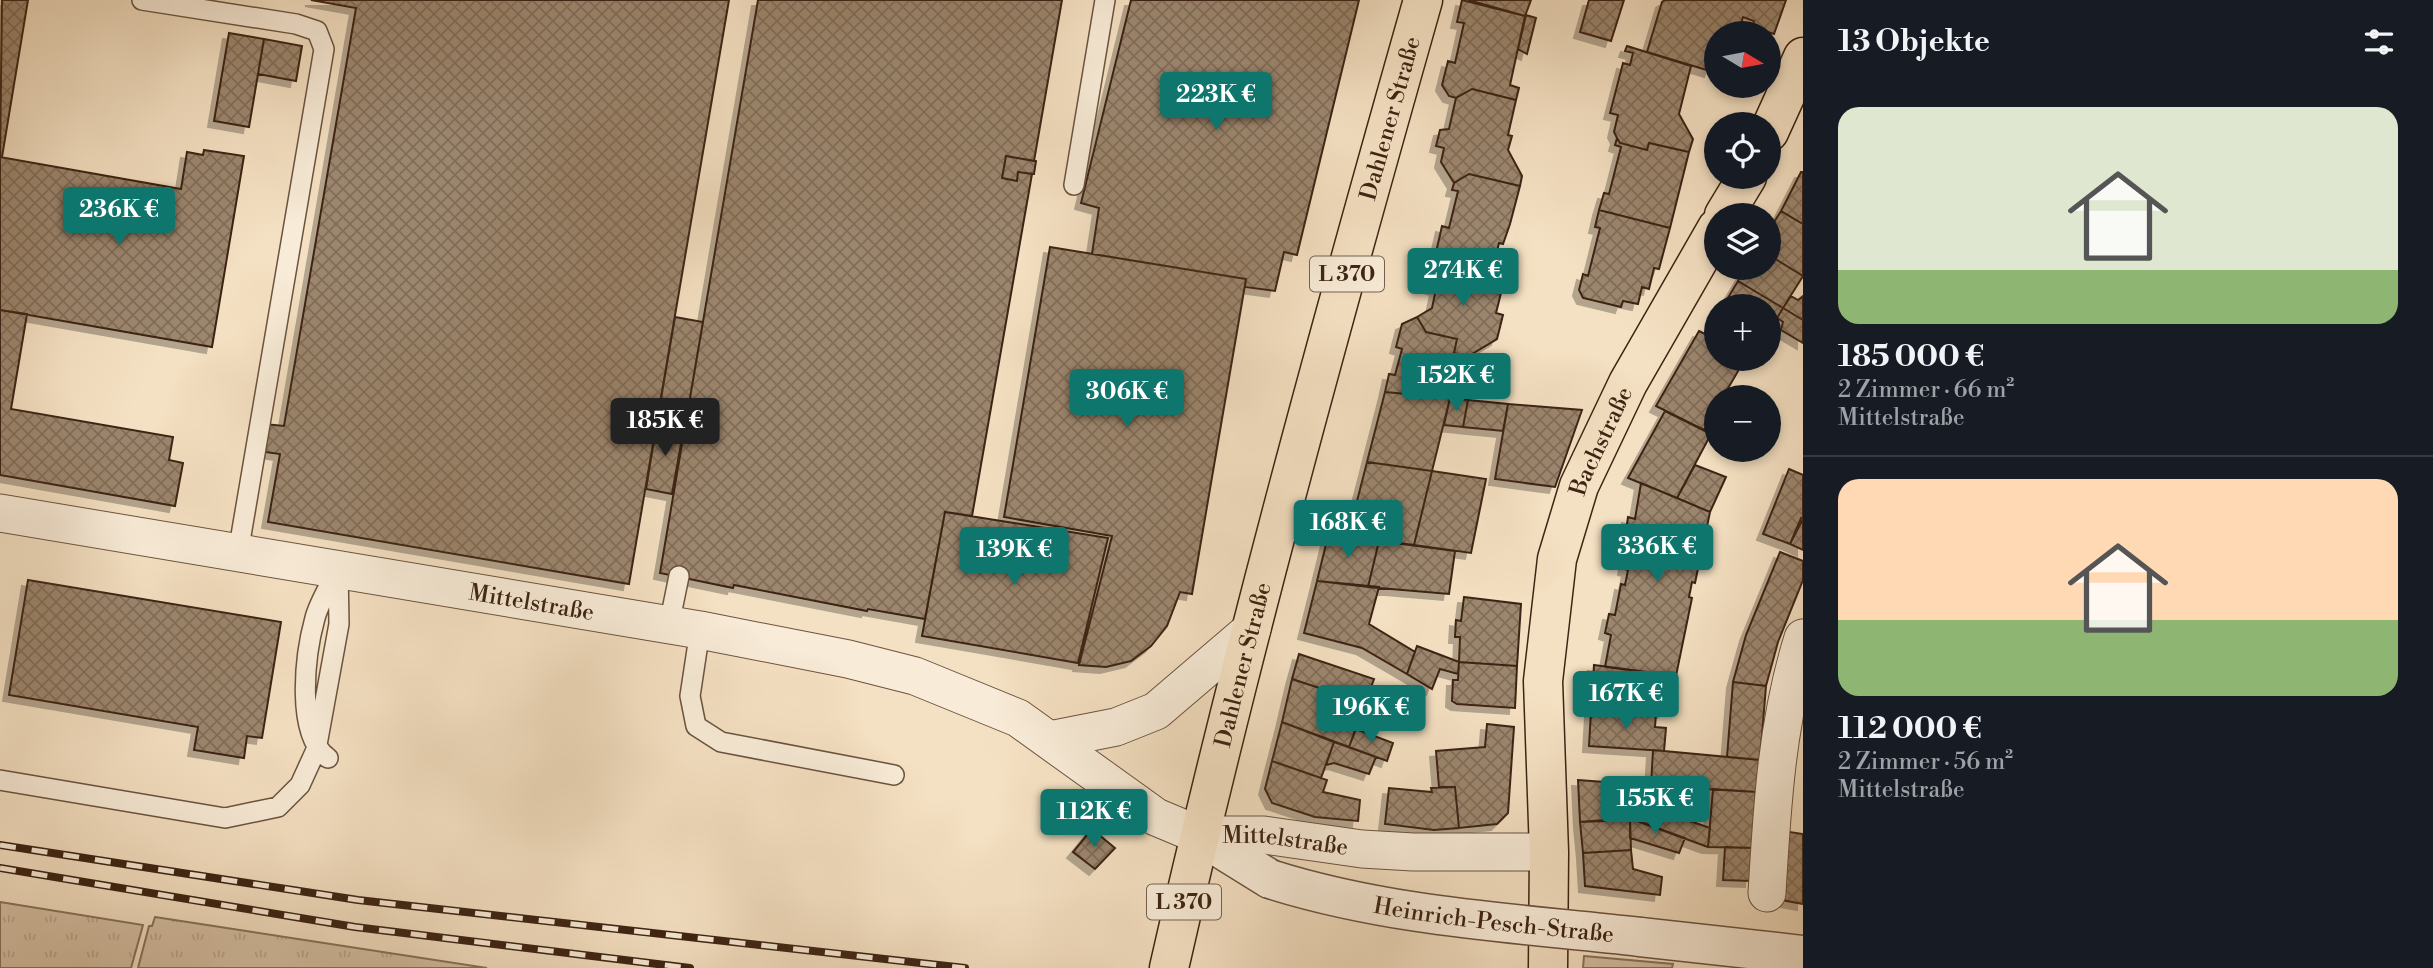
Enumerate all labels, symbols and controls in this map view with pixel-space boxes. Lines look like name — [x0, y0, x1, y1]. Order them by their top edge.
north arrow — [1704, 21, 1782, 98]
map controls — [1704, 21, 1781, 462]
text: 13 Objekte — [1838, 23, 1990, 61]
icon: filters — [2360, 23, 2398, 61]
street label: Dahlener Straße — [1354, 33, 1427, 204]
pin: 223K € — [1159, 72, 1273, 132]
text: 223K € — [1176, 81, 1256, 109]
button: locate — [1704, 112, 1781, 189]
icon: home — [2055, 153, 2181, 279]
pin: 236K € — [62, 188, 176, 247]
text: 236K € — [79, 196, 159, 224]
button: layers — [1704, 203, 1781, 280]
pin: 274K € — [1406, 248, 1520, 308]
road number: L 370 — [1310, 256, 1384, 292]
text: 274K € — [1423, 257, 1503, 285]
button: + — [1704, 294, 1781, 371]
text: 185 000 € — [1838, 338, 1984, 376]
pin: 152K € — [1399, 354, 1513, 413]
text: 152K € — [1418, 362, 1494, 390]
pin: 306K € — [1070, 370, 1184, 429]
text: 2 Zimmer · 66 m² — [1838, 376, 2014, 404]
text: 306K € — [1086, 378, 1168, 406]
street label: Bachstraße — [1564, 382, 1639, 500]
button: − — [1704, 385, 1781, 462]
pin: 185K € — [608, 398, 722, 458]
text: Mittelstraße — [1838, 404, 1965, 432]
text: 185K € — [627, 407, 703, 435]
pin: 168K € — [1291, 500, 1405, 560]
text: 168K € — [1310, 509, 1386, 537]
pin: 336K € — [1600, 524, 1714, 584]
icon: home — [2055, 525, 2181, 651]
pin: 139K € — [957, 528, 1071, 587]
text: 336K € — [1617, 533, 1697, 561]
text: 139K € — [976, 536, 1052, 564]
street label: Mittelstraße — [467, 579, 596, 627]
street label: Dahlener Straße — [1209, 580, 1278, 750]
pin: 167K € — [1569, 672, 1683, 731]
text: 167K € — [1589, 680, 1663, 708]
pin: 196K € — [1314, 686, 1428, 745]
text: 196K € — [1333, 694, 1409, 722]
text: 112 000 € — [1838, 710, 1982, 748]
text: 2 Zimmer · 56 m² — [1838, 748, 2013, 776]
pin: 155K € — [1598, 776, 1712, 836]
text: Mittelstraße — [1838, 776, 1965, 804]
text: 155K € — [1617, 785, 1693, 813]
pin: 112K € — [1037, 790, 1151, 849]
text: 112K € — [1057, 798, 1131, 826]
street label: Mittelstraße — [1222, 822, 1350, 862]
road number: L 370 — [1147, 884, 1221, 920]
street label: Heinrich-Pesch-Straße — [1371, 892, 1615, 949]

